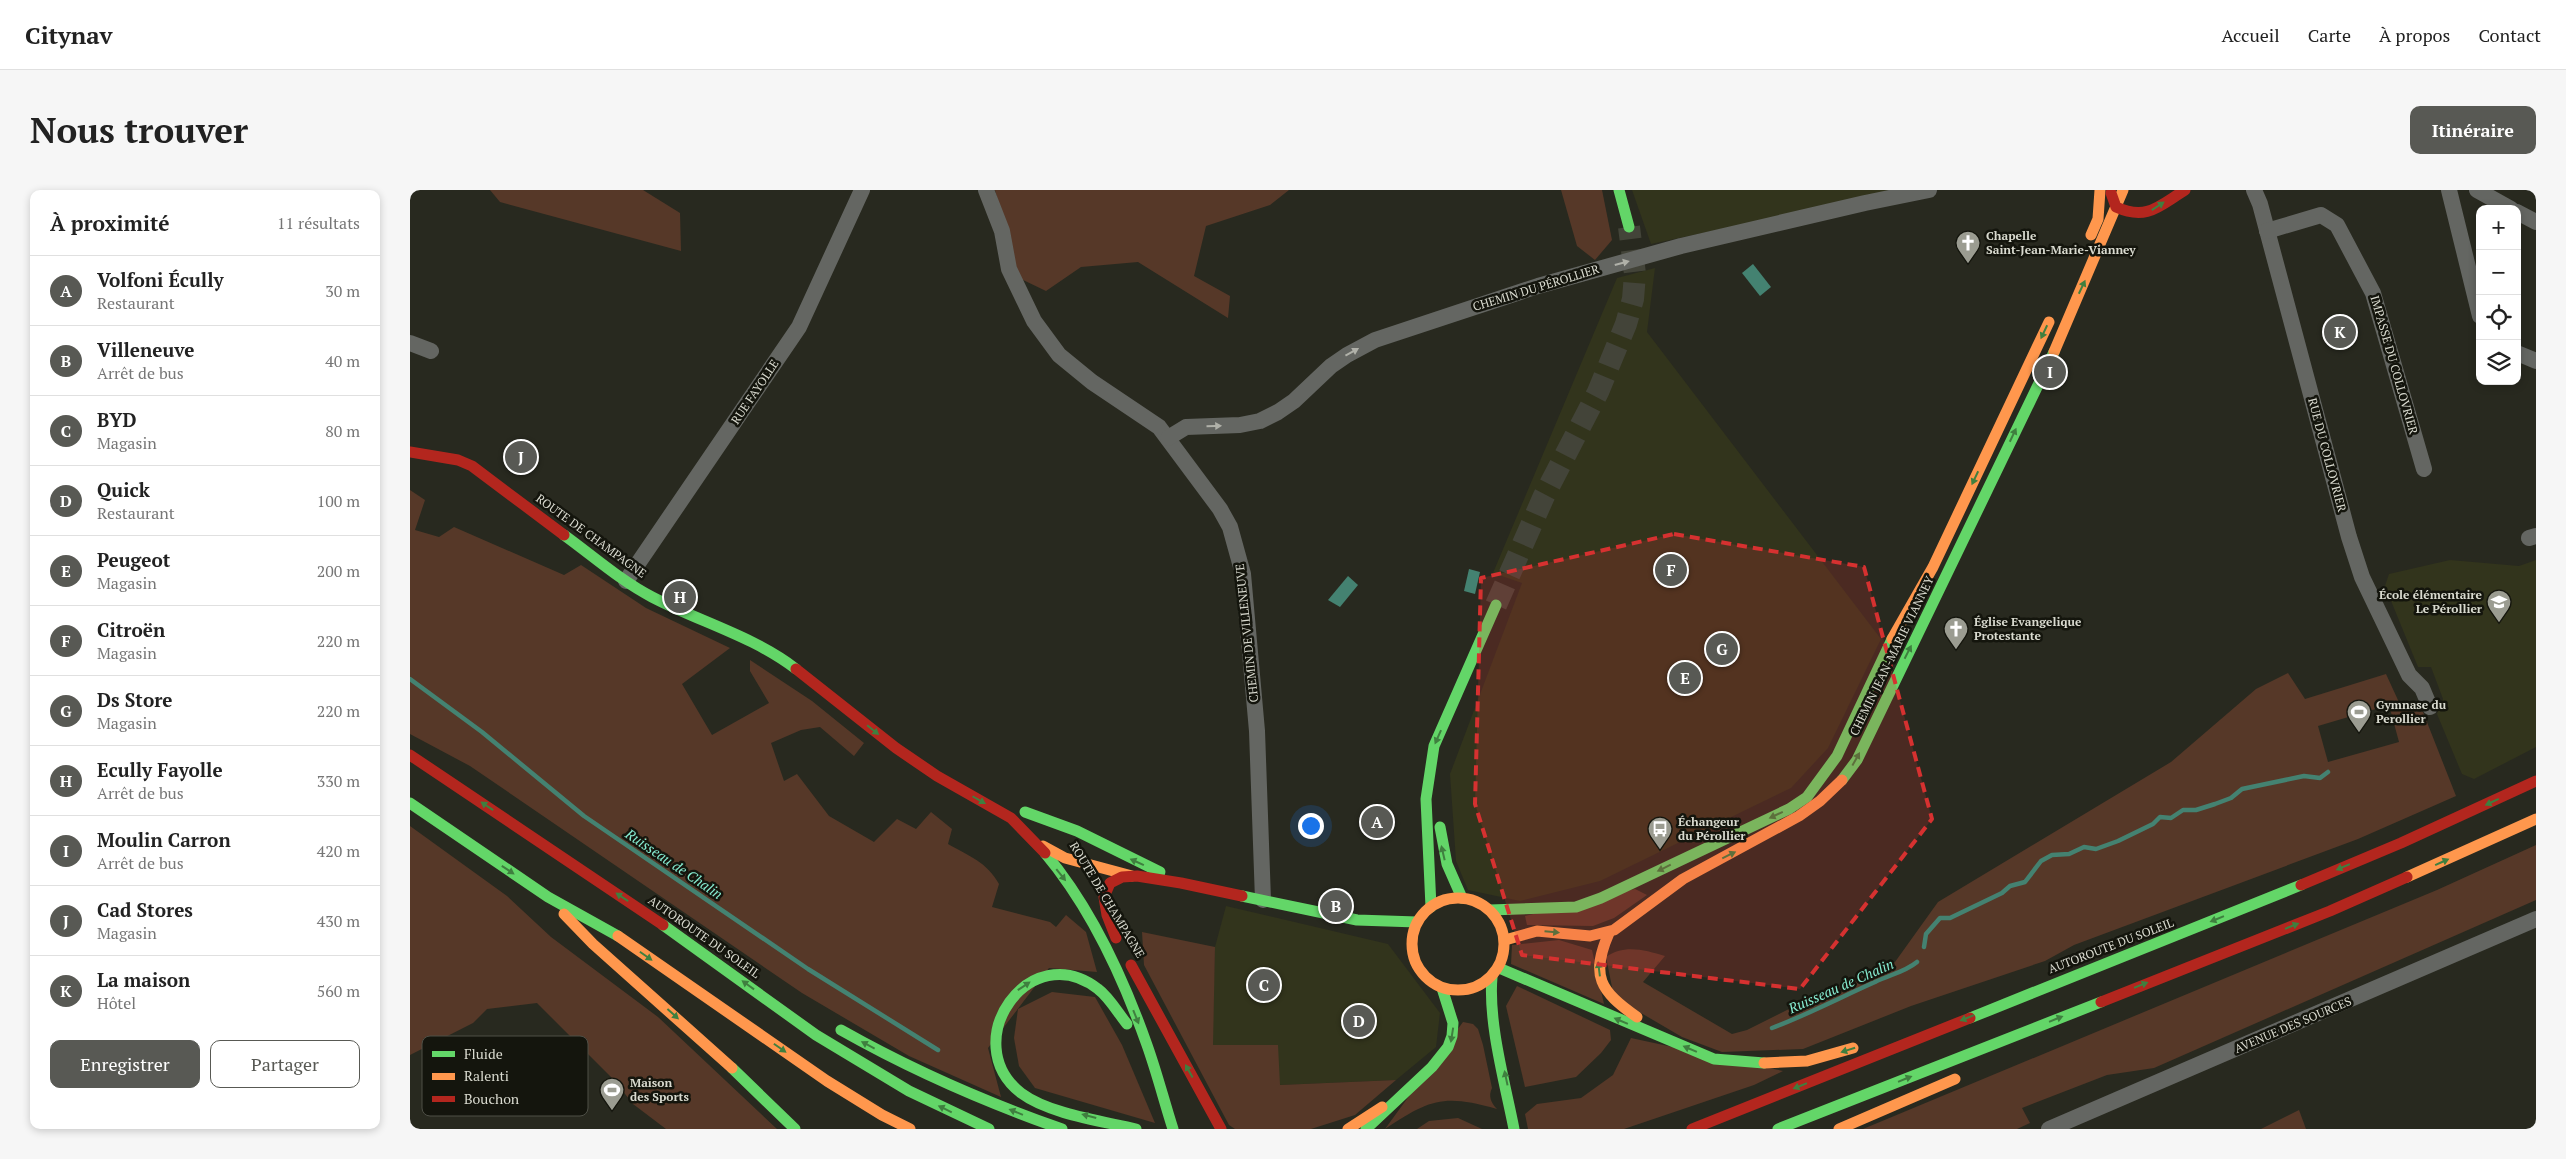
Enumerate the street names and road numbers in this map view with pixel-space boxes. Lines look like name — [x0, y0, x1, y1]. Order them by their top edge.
street label: CHEMIN DU PÉROLLIER — [1471, 261, 1601, 314]
street label: IMPASSE DU COLLOVRIER — [2367, 294, 2422, 436]
street label: RUE FAYOLLE — [727, 357, 782, 427]
street label: RUE DU COLLOVRIER — [2305, 396, 2350, 514]
street label: ROUTE DE CHAMPAGNE — [533, 490, 649, 581]
street label: CHEMIN DE VILLENEUVE — [1232, 563, 1261, 703]
street label: CHEMIN JEAN-MARIE VIANNEY — [1846, 573, 1937, 738]
street label: ROUTE DE CHAMPAGNE — [1067, 839, 1148, 961]
street label: AUTOROUTE DU SOLEIL — [646, 892, 763, 981]
street label: AUTOROUTE DU SOLEIL — [2046, 915, 2176, 976]
street label: AVENUE DES SOURCES — [2232, 993, 2354, 1056]

